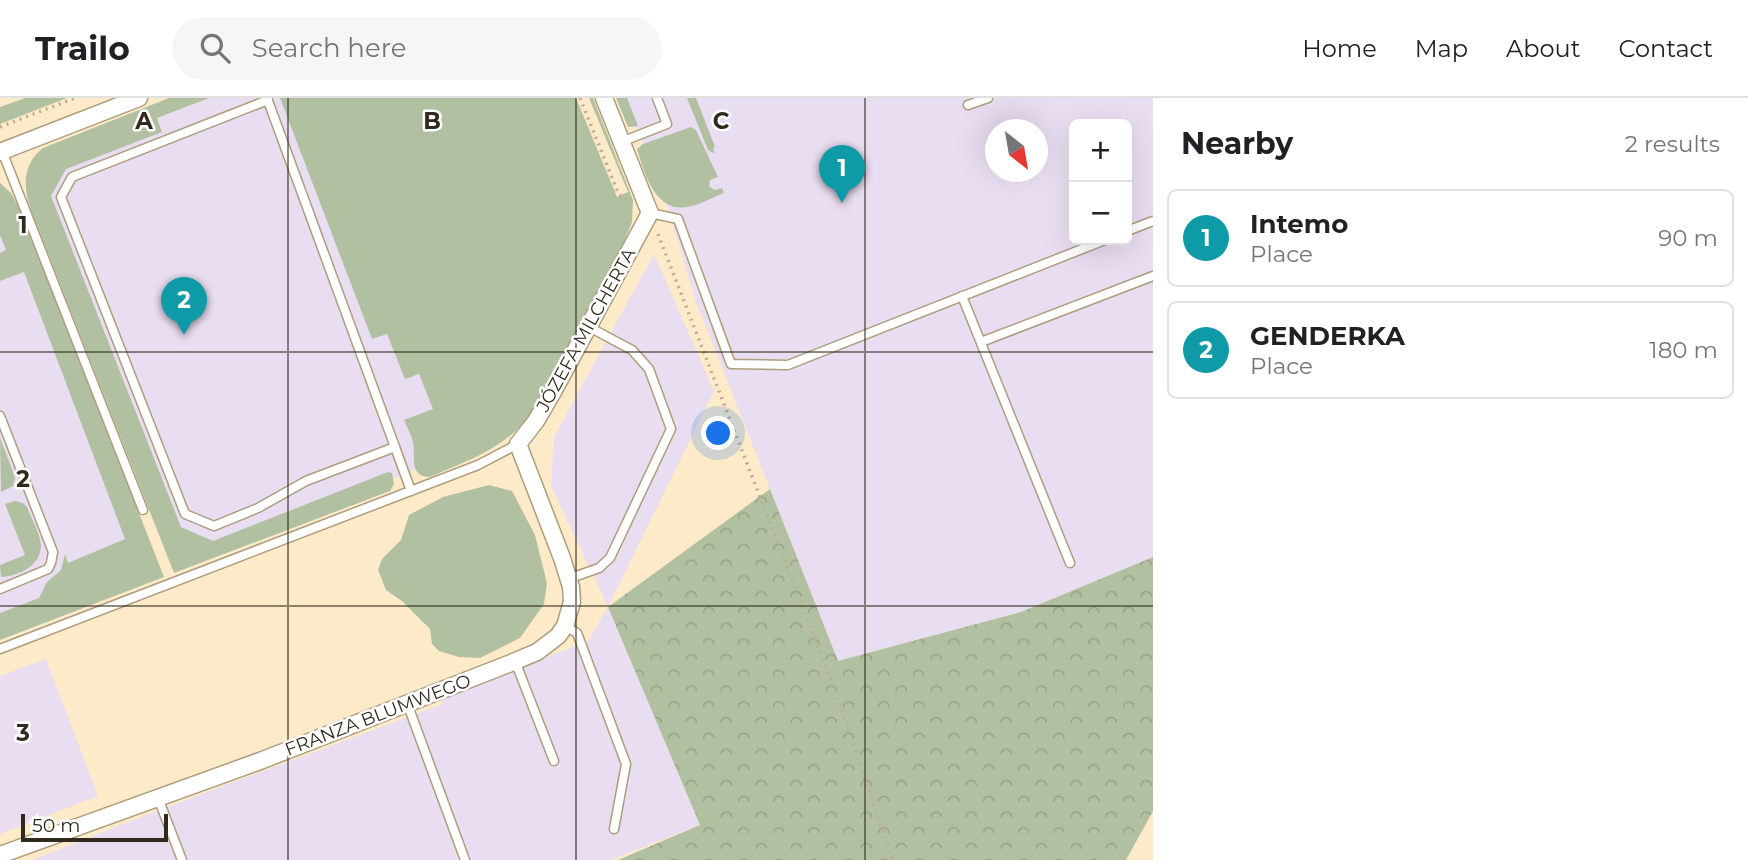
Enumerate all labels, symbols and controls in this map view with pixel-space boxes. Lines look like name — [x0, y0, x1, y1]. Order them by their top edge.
search box — [172, 17, 662, 80]
text: Trailo — [35, 28, 130, 68]
icon: search — [196, 29, 234, 67]
text: Search here — [252, 32, 406, 64]
text: Home — [1302, 34, 1377, 63]
text: Map — [1415, 34, 1468, 63]
text: About — [1506, 34, 1580, 63]
text: Contact — [1618, 34, 1713, 63]
text: A — [134, 107, 153, 135]
text: B — [423, 107, 441, 135]
text: C — [713, 107, 730, 135]
north arrow — [985, 119, 1048, 182]
map controls — [1069, 119, 1132, 245]
button: + — [1069, 119, 1132, 182]
text: Nearby — [1181, 125, 1293, 162]
text: 2 results — [1625, 130, 1720, 158]
pin: 1 — [819, 145, 865, 203]
button: − — [1069, 182, 1132, 245]
text: Intemo — [1250, 208, 1348, 240]
text: 1 — [18, 211, 28, 239]
text: 1 — [1201, 224, 1211, 252]
text: 90 m — [1658, 224, 1718, 252]
text: Place — [1250, 240, 1313, 268]
street label: JÓZEFA MILCHERTA — [531, 244, 640, 417]
pin: 2 — [161, 277, 207, 335]
text: GENDERKA — [1250, 320, 1405, 352]
text: 2 — [1199, 336, 1213, 364]
text: 180 m — [1649, 336, 1718, 364]
text: Place — [1250, 352, 1313, 380]
your location — [701, 416, 735, 450]
text: 2 — [16, 465, 30, 493]
street label: FRANZA BLUMWEGO — [282, 669, 474, 761]
text: 3 — [15, 719, 30, 747]
scale bar — [21, 811, 168, 843]
text: 50 m — [32, 814, 80, 837]

